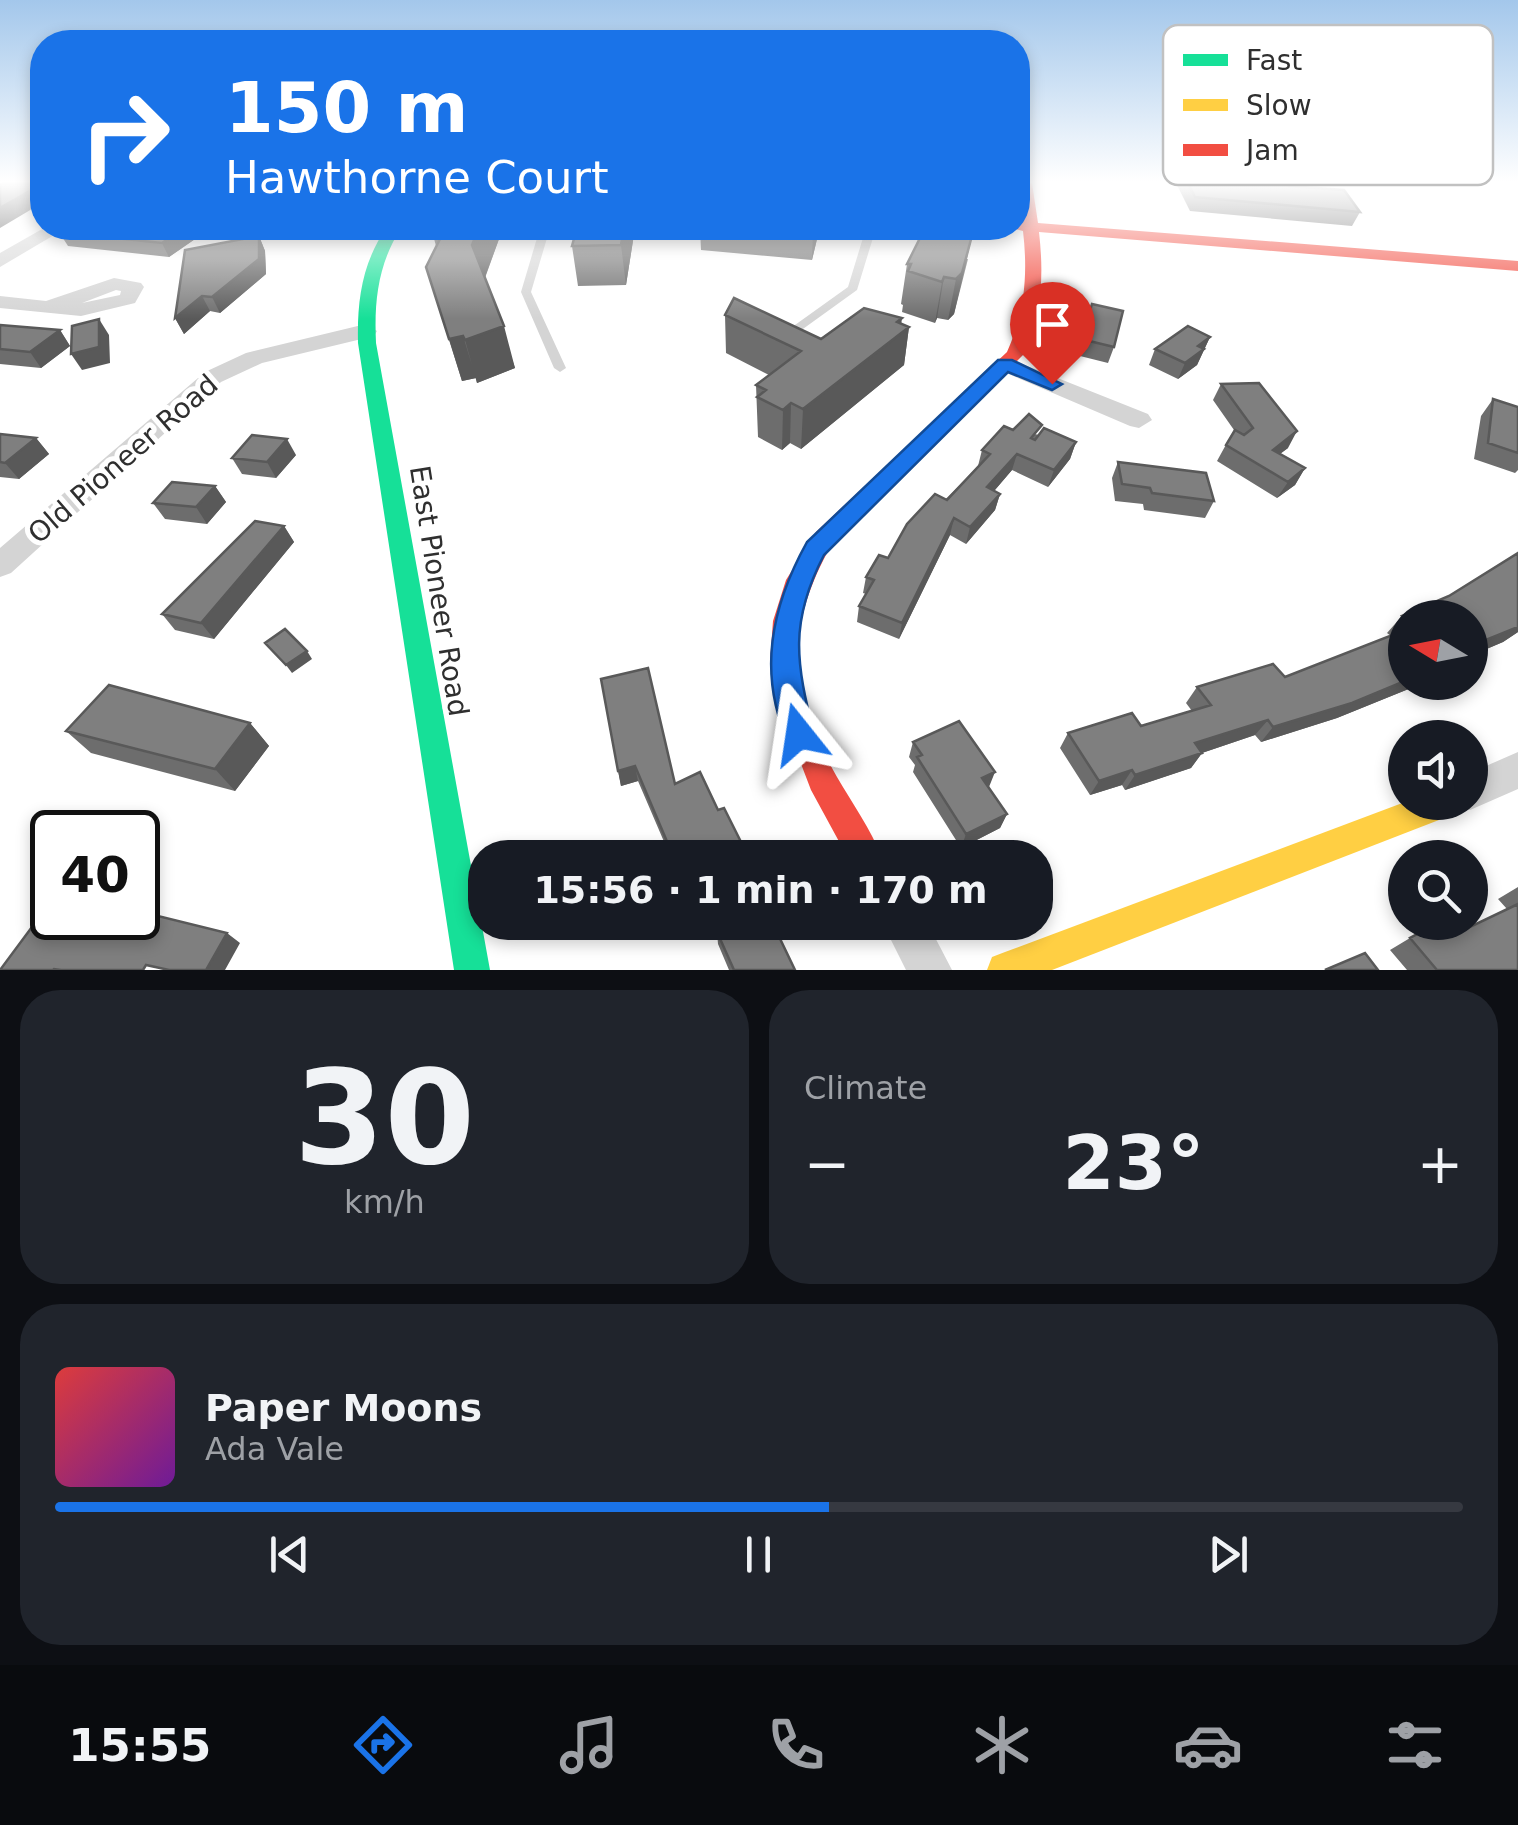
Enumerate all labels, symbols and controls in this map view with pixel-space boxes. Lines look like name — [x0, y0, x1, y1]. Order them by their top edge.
legend — [1163, 25, 1493, 185]
text: Fast — [1246, 44, 1302, 77]
text: 150 m — [225, 67, 468, 149]
icon: right — [60, 70, 190, 200]
text: Slow — [1246, 89, 1312, 122]
text: Jam — [1244, 134, 1299, 167]
text: Hawthorne Court — [225, 151, 609, 204]
pin — [1010, 282, 1095, 385]
icon: arrive — [1025, 297, 1080, 352]
street label: Old Pioneer Road — [21, 368, 225, 550]
street label: East Pioneer Road — [403, 463, 475, 719]
north arrow — [1388, 600, 1488, 700]
map controls — [1388, 600, 1488, 940]
position arrow — [747, 682, 851, 786]
button: sound — [1388, 720, 1488, 820]
speed limit sign: 40 — [30, 810, 160, 940]
button: search — [1388, 840, 1488, 940]
text: 15:56 · 1 min · 170 m — [533, 868, 988, 912]
text: 30 — [294, 1042, 475, 1194]
text: Climate — [804, 1069, 927, 1107]
text: 23° — [1063, 1119, 1204, 1207]
text: − — [804, 1132, 850, 1196]
text: + — [1417, 1132, 1463, 1196]
text: km/h — [344, 1183, 425, 1221]
text: Paper Moons — [205, 1386, 482, 1430]
text: Ada Vale — [205, 1430, 344, 1468]
icon: previous — [262, 1527, 317, 1582]
icon: pause — [731, 1527, 786, 1582]
icon: next — [1201, 1527, 1256, 1582]
icon: directions — [348, 1710, 418, 1780]
icon: music — [554, 1710, 624, 1780]
icon: phone — [761, 1710, 831, 1780]
icon: climate — [967, 1710, 1037, 1780]
icon: car — [1173, 1710, 1243, 1780]
icon: filters — [1380, 1710, 1450, 1780]
text: 15:55 — [68, 1719, 211, 1772]

